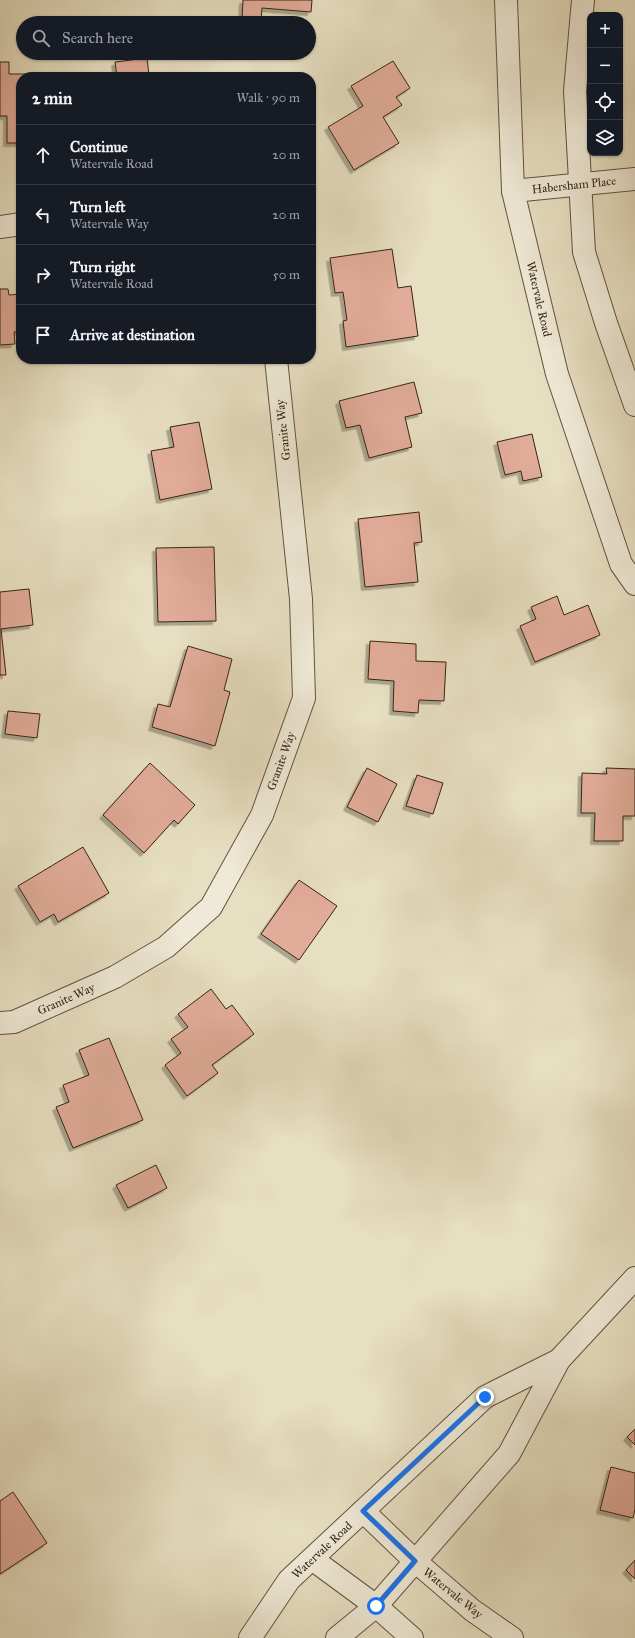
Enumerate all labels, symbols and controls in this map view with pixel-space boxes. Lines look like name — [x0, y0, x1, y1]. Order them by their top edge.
map controls — [587, 12, 623, 156]
button: + — [587, 12, 623, 48]
search box — [16, 16, 316, 60]
icon: search — [30, 27, 52, 49]
text: Search here — [62, 29, 133, 47]
button: − — [587, 48, 623, 84]
button: locate — [587, 84, 623, 120]
text: 2 min — [32, 88, 72, 109]
text: Walk · 90 m — [237, 90, 300, 106]
button: layers — [587, 120, 623, 156]
text: Continue — [70, 138, 128, 156]
icon: ahead — [32, 144, 54, 166]
text: 20 m — [272, 147, 300, 163]
text: Watervale Road — [70, 156, 153, 172]
street label: Habersham Place — [531, 174, 617, 196]
text: Turn left — [70, 198, 126, 216]
icon: left — [32, 204, 54, 226]
text: 20 m — [272, 207, 300, 223]
text: Watervale Way — [70, 216, 149, 232]
text: Turn right — [70, 258, 135, 276]
street label: Watervale Road — [524, 260, 554, 338]
icon: right — [32, 264, 54, 286]
text: 50 m — [273, 267, 300, 283]
text: Watervale Road — [70, 276, 153, 292]
icon: arrive — [32, 324, 54, 346]
text: Arrive at destination — [70, 326, 195, 344]
street label: Granite Way — [273, 398, 293, 461]
street label: Granite Way — [264, 729, 298, 792]
street label: Granite Way — [35, 980, 97, 1018]
route end — [476, 1388, 494, 1406]
street label: Watervale Road — [289, 1519, 355, 1581]
street label: Watervale Way — [420, 1565, 486, 1622]
route start — [367, 1597, 385, 1615]

